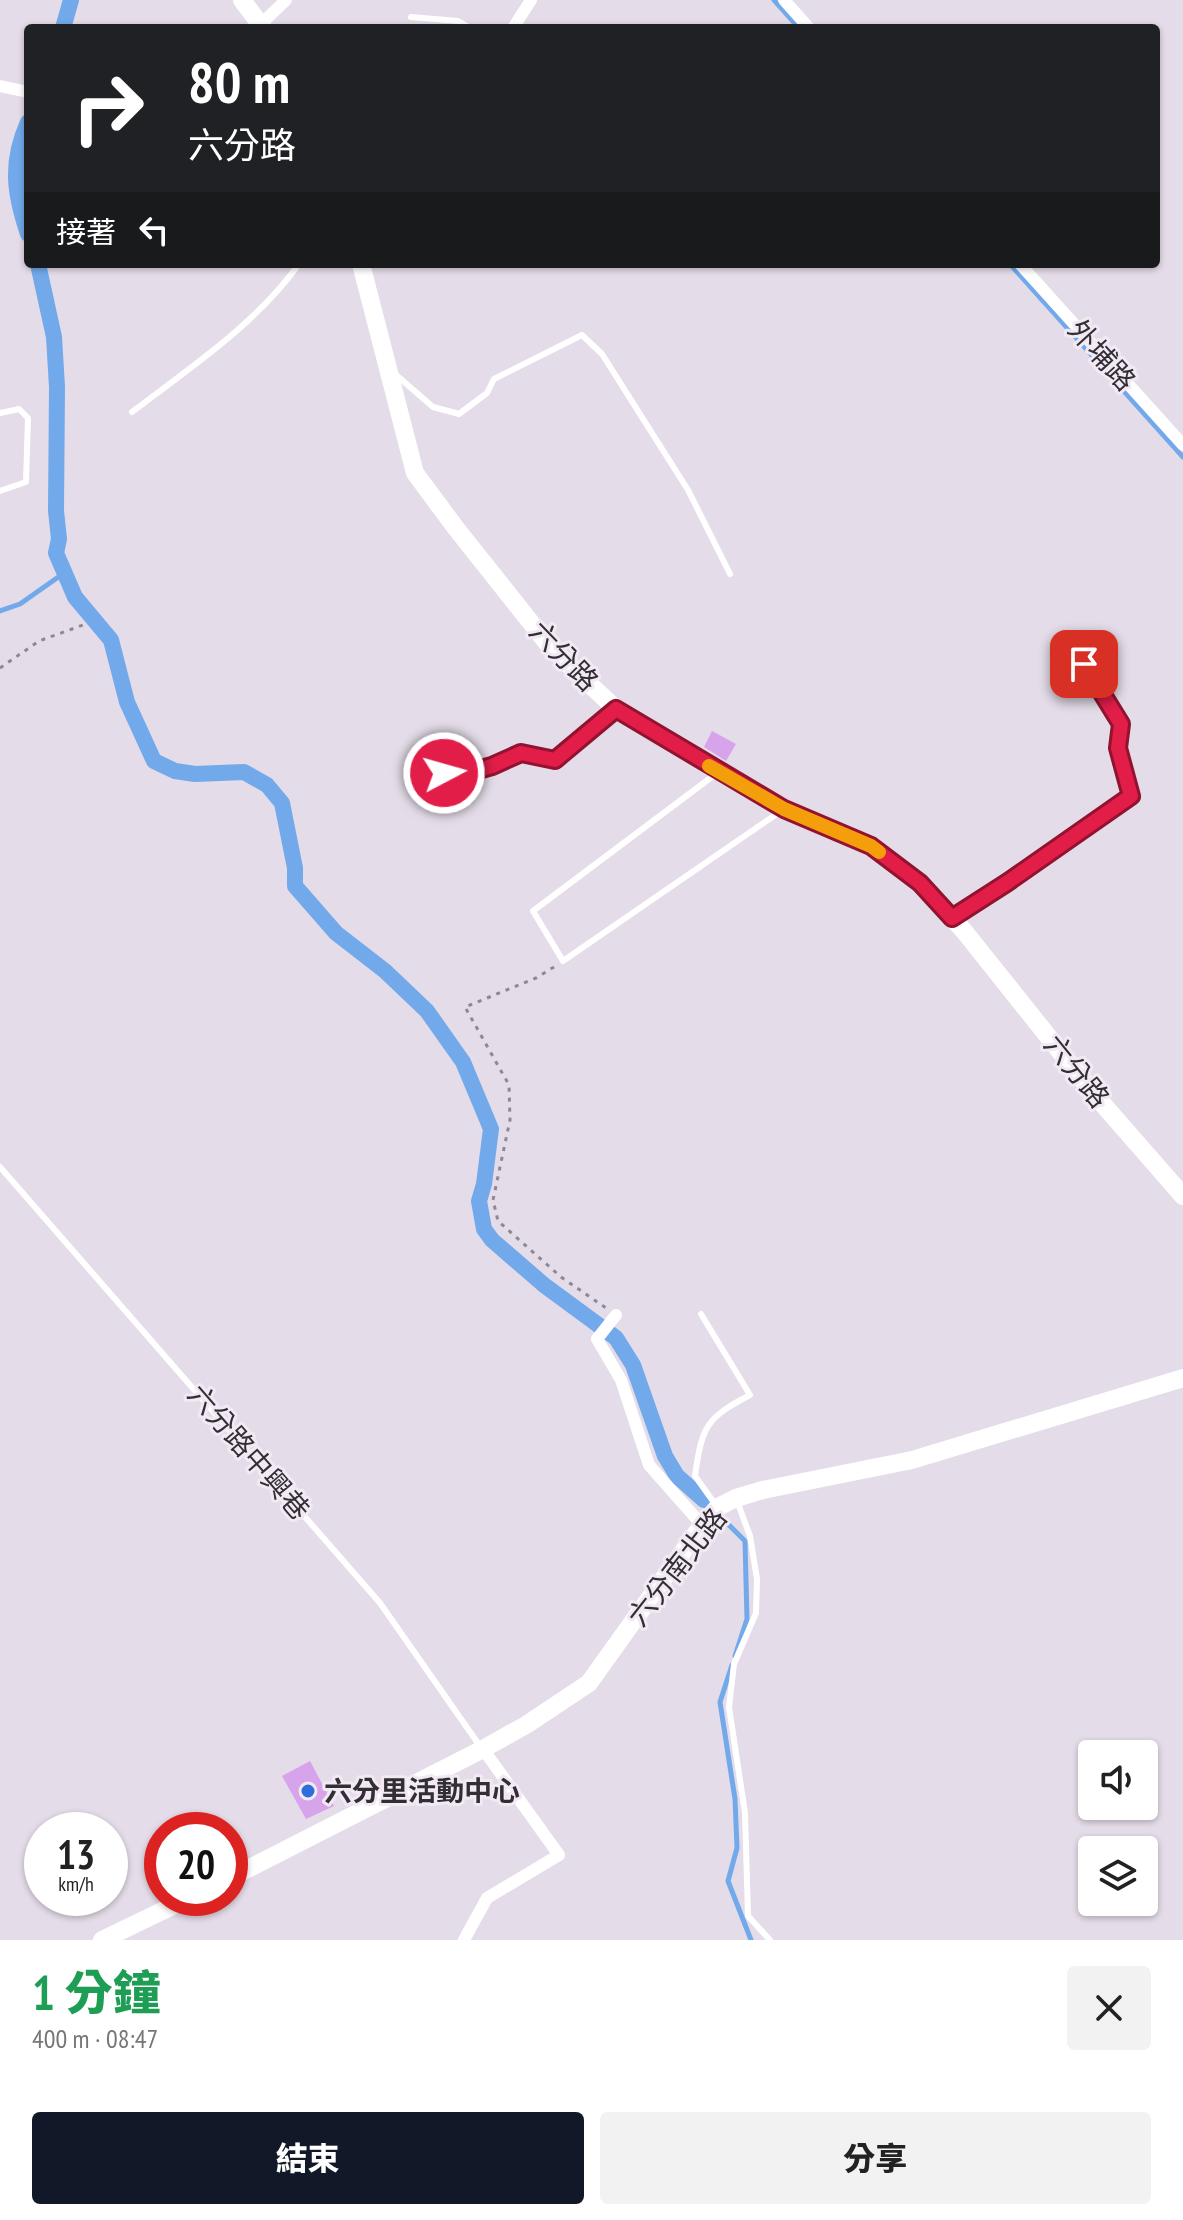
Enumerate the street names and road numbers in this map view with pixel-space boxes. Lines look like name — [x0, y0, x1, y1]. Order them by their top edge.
street label: 外埔路 — [1061, 311, 1144, 398]
street label: 六分路 — [522, 613, 607, 699]
street label: 六分路 — [1037, 1026, 1118, 1115]
street label: 六分路中興巷 — [180, 1376, 318, 1527]
street label: 六分南北路 — [619, 1500, 734, 1633]

